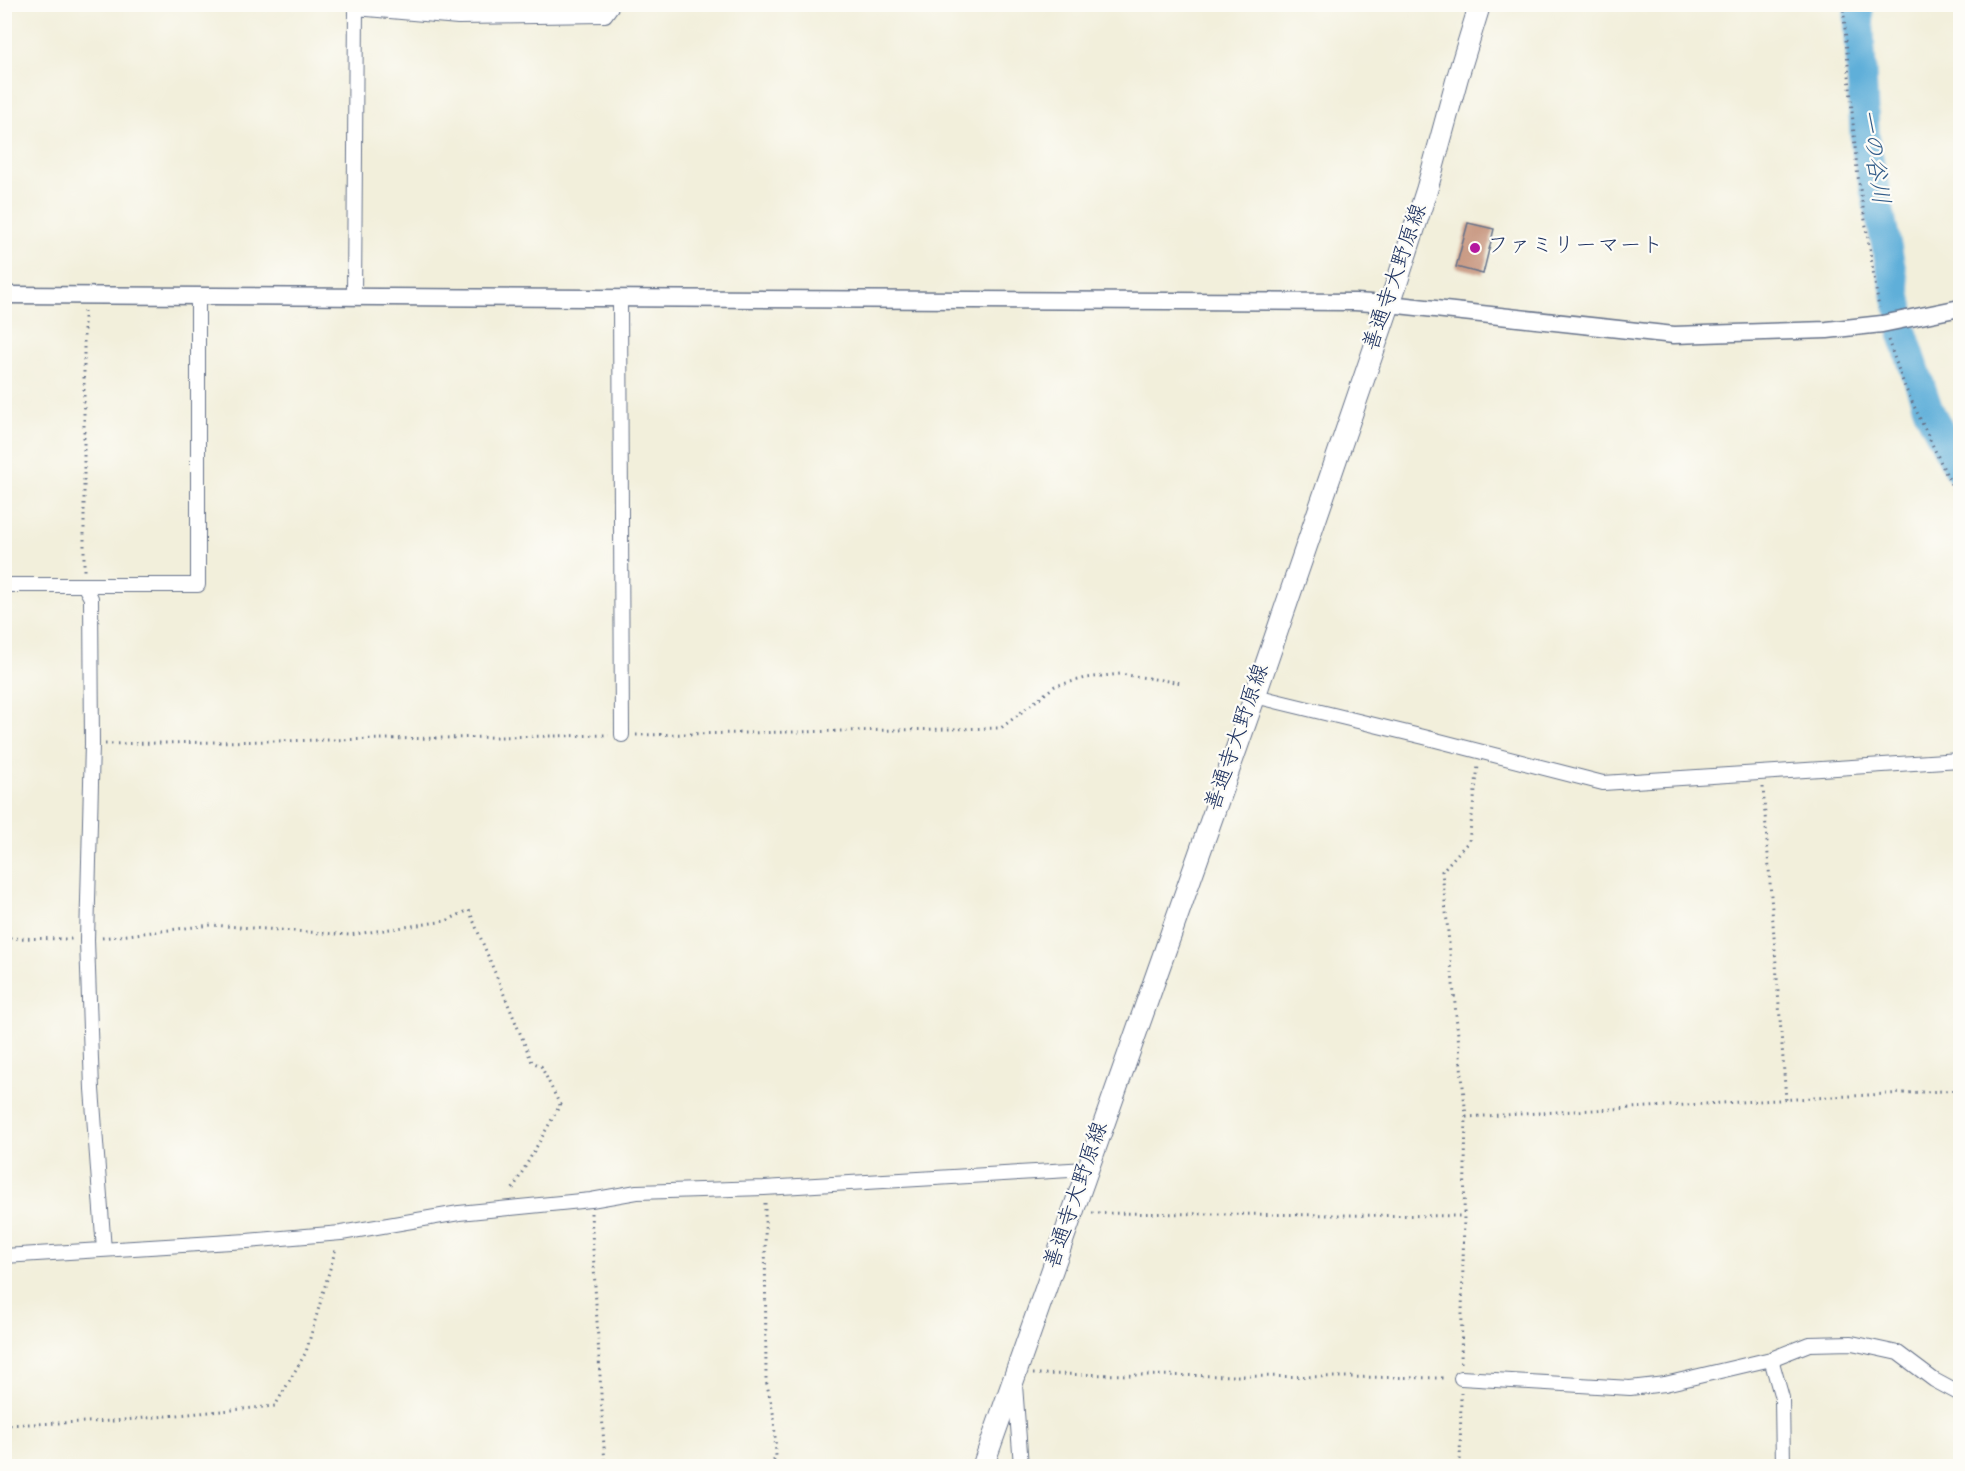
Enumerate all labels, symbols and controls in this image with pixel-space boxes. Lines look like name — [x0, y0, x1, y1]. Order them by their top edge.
water label: 一の谷川 — [1851, 107, 1893, 207]
street label: 善通寺大野原線 — [1359, 201, 1434, 355]
place label: ファミリーマート — [1487, 235, 1663, 261]
marker: ファミリーマート — [1468, 241, 1482, 255]
street label: 善通寺大野原線 — [1201, 661, 1276, 815]
street label: 善通寺大野原線 — [1040, 1119, 1115, 1273]

